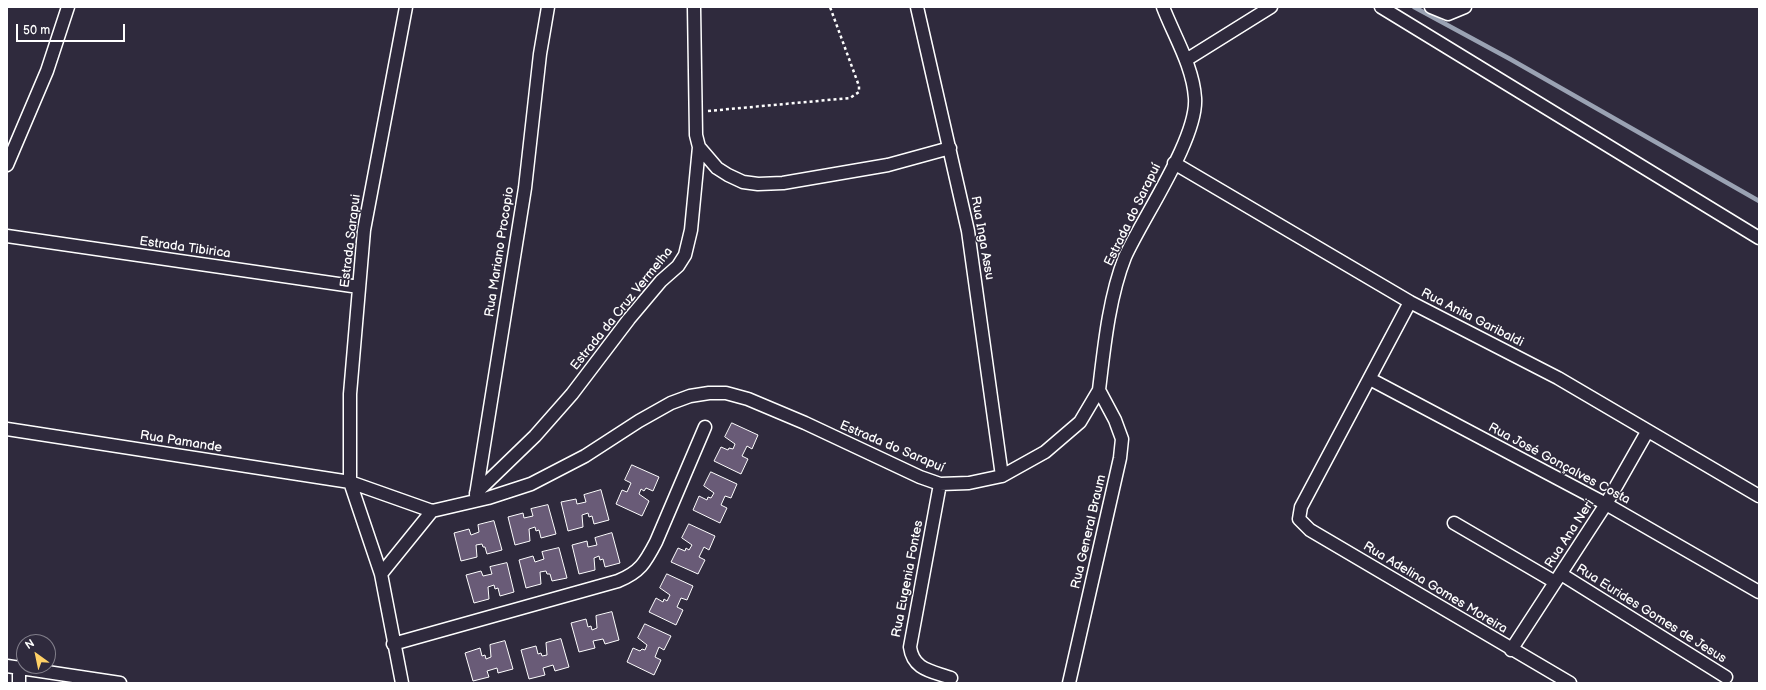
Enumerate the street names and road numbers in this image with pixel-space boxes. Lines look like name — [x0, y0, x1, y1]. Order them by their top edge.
street label: Estrada do Sarapuí — [1101, 161, 1165, 269]
street label: Rua Mariano Procopio — [482, 186, 518, 318]
street label: Estrada Sarapui — [338, 193, 364, 289]
street label: Rua Inga Assu — [967, 195, 997, 281]
street label: Estrada Tibirica — [138, 234, 232, 262]
street label: Estrada da Cruz Vermelha — [568, 244, 676, 374]
street label: Rua Anita Garibaldi — [1418, 285, 1526, 351]
street label: Estrada do Sarapuí — [837, 418, 947, 476]
street label: Rua José Gonçalves Costa — [1485, 420, 1633, 508]
street label: Rua Pamande — [139, 428, 223, 456]
street label: Rua General Braum — [1068, 473, 1110, 591]
street label: Rua Ana Neri — [1542, 497, 1598, 571]
street label: Rua Eugenia Fontes — [889, 519, 927, 639]
street label: Rua Adelina Gomes Moreira — [1360, 539, 1510, 637]
street label: Rua Eurides Gomes de Jesus — [1573, 561, 1729, 667]

